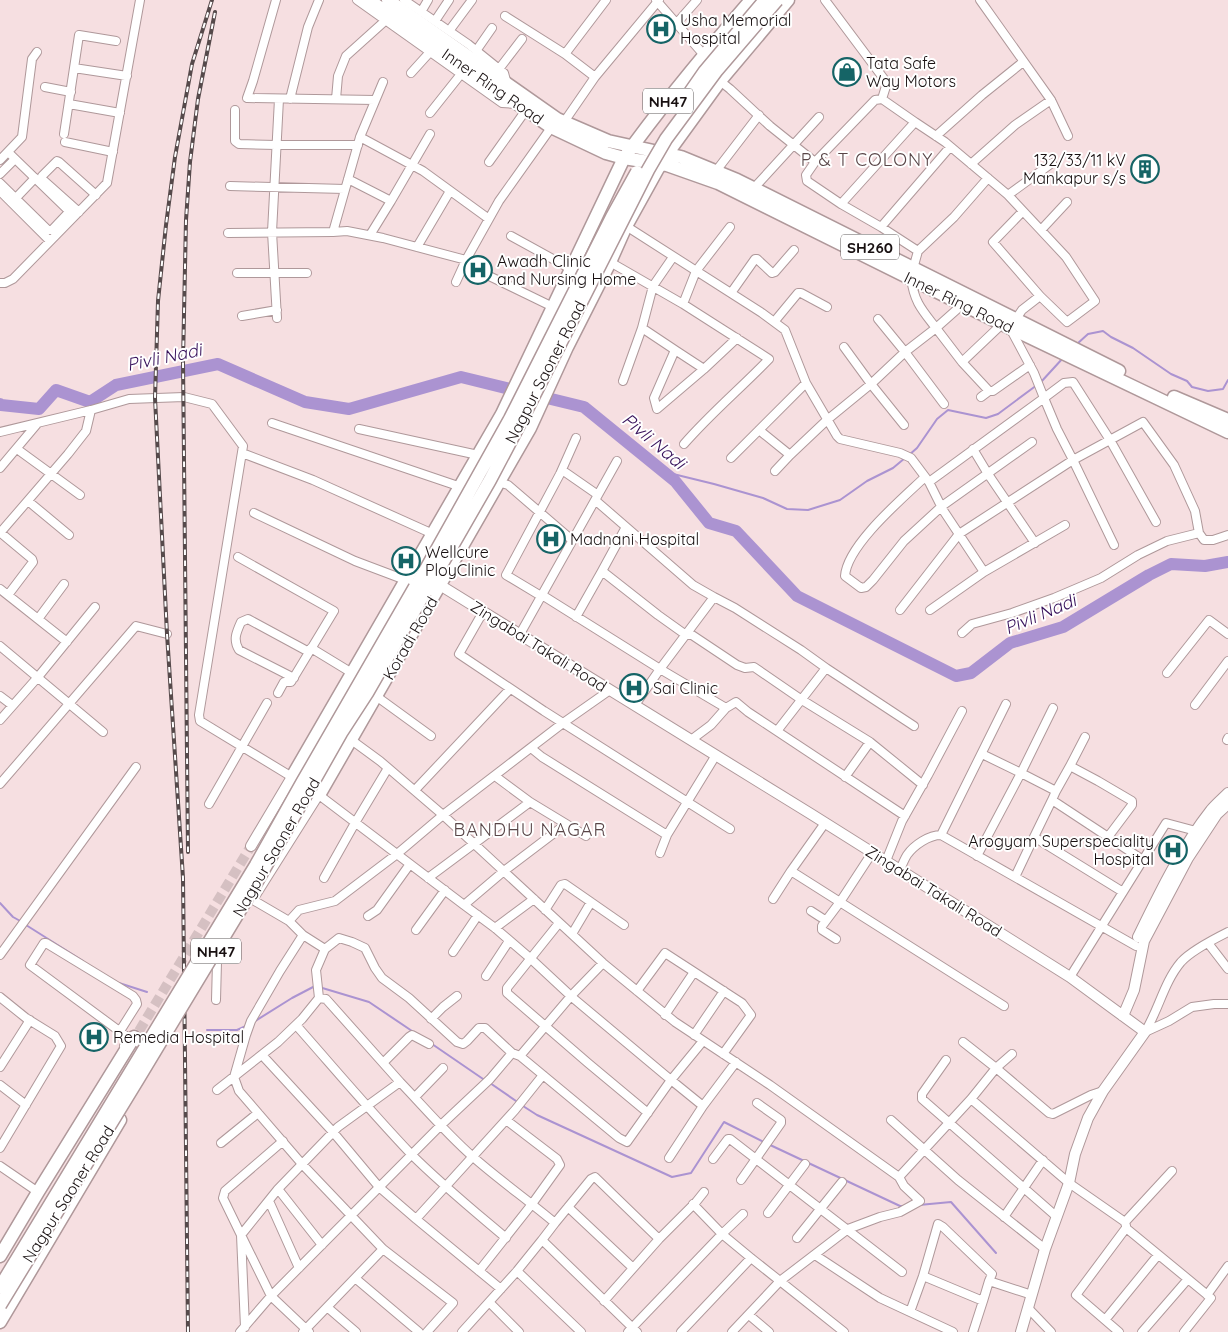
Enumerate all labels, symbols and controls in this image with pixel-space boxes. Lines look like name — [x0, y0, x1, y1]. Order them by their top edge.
place label: Usha Memorial Hospital — [680, 10, 792, 48]
hospital icon: Usha Memorial Hospital — [646, 14, 676, 44]
street label: Inner Ring Road — [438, 44, 548, 128]
place label: Tata Safe Way Motors — [866, 53, 956, 91]
shop icon: Tata Safe Way Motors — [832, 57, 862, 87]
road number: NH47 — [643, 88, 693, 114]
district label: P & T COLONY — [801, 148, 933, 171]
place label: 132/33/11 kV Mankapur s/s — [1023, 150, 1126, 188]
building icon: 132/33/11 kV Mankapur s/s — [1130, 154, 1160, 184]
road number: SH260 — [841, 234, 899, 260]
place label: Awadh Clinic and Nursing Home — [497, 251, 636, 289]
hospital icon: Awadh Clinic and Nursing Home — [463, 255, 493, 285]
street label: Inner Ring Road — [901, 267, 1017, 337]
street label: Nagpur Saoner Road — [500, 297, 590, 447]
water label: Pivli Nadi — [125, 337, 206, 376]
water label: Pivli Nadi — [618, 408, 692, 476]
hospital icon: Madnani Hospital — [536, 524, 566, 554]
place label: Madnani Hospital — [570, 529, 699, 549]
place label: Wellcure PloyClinic — [425, 542, 495, 580]
hospital icon: Wellcure PloyClinic — [391, 546, 421, 576]
water label: Pivli Nadi — [1001, 588, 1081, 639]
street label: Koradi Road — [378, 593, 442, 683]
street label: Zingabai Takali Road — [467, 596, 611, 696]
hospital icon: Sai Clinic — [619, 673, 649, 703]
place label: Sai Clinic — [653, 678, 718, 698]
street label: Nagpur Saoner Road — [228, 774, 324, 920]
district label: BANDHU NAGAR — [454, 818, 607, 841]
place label: Arogyam Superspeciality Hospital — [968, 831, 1154, 869]
hospital icon: Arogyam Superspeciality Hospital — [1158, 835, 1188, 865]
street label: Zingabai Takali Road — [862, 841, 1006, 941]
road number: NH47 — [191, 938, 241, 964]
hospital icon: Remedia Hospital — [79, 1022, 109, 1052]
place label: Remedia Hospital — [113, 1027, 244, 1047]
street label: Nagpur Saoner Road — [18, 1122, 118, 1266]

